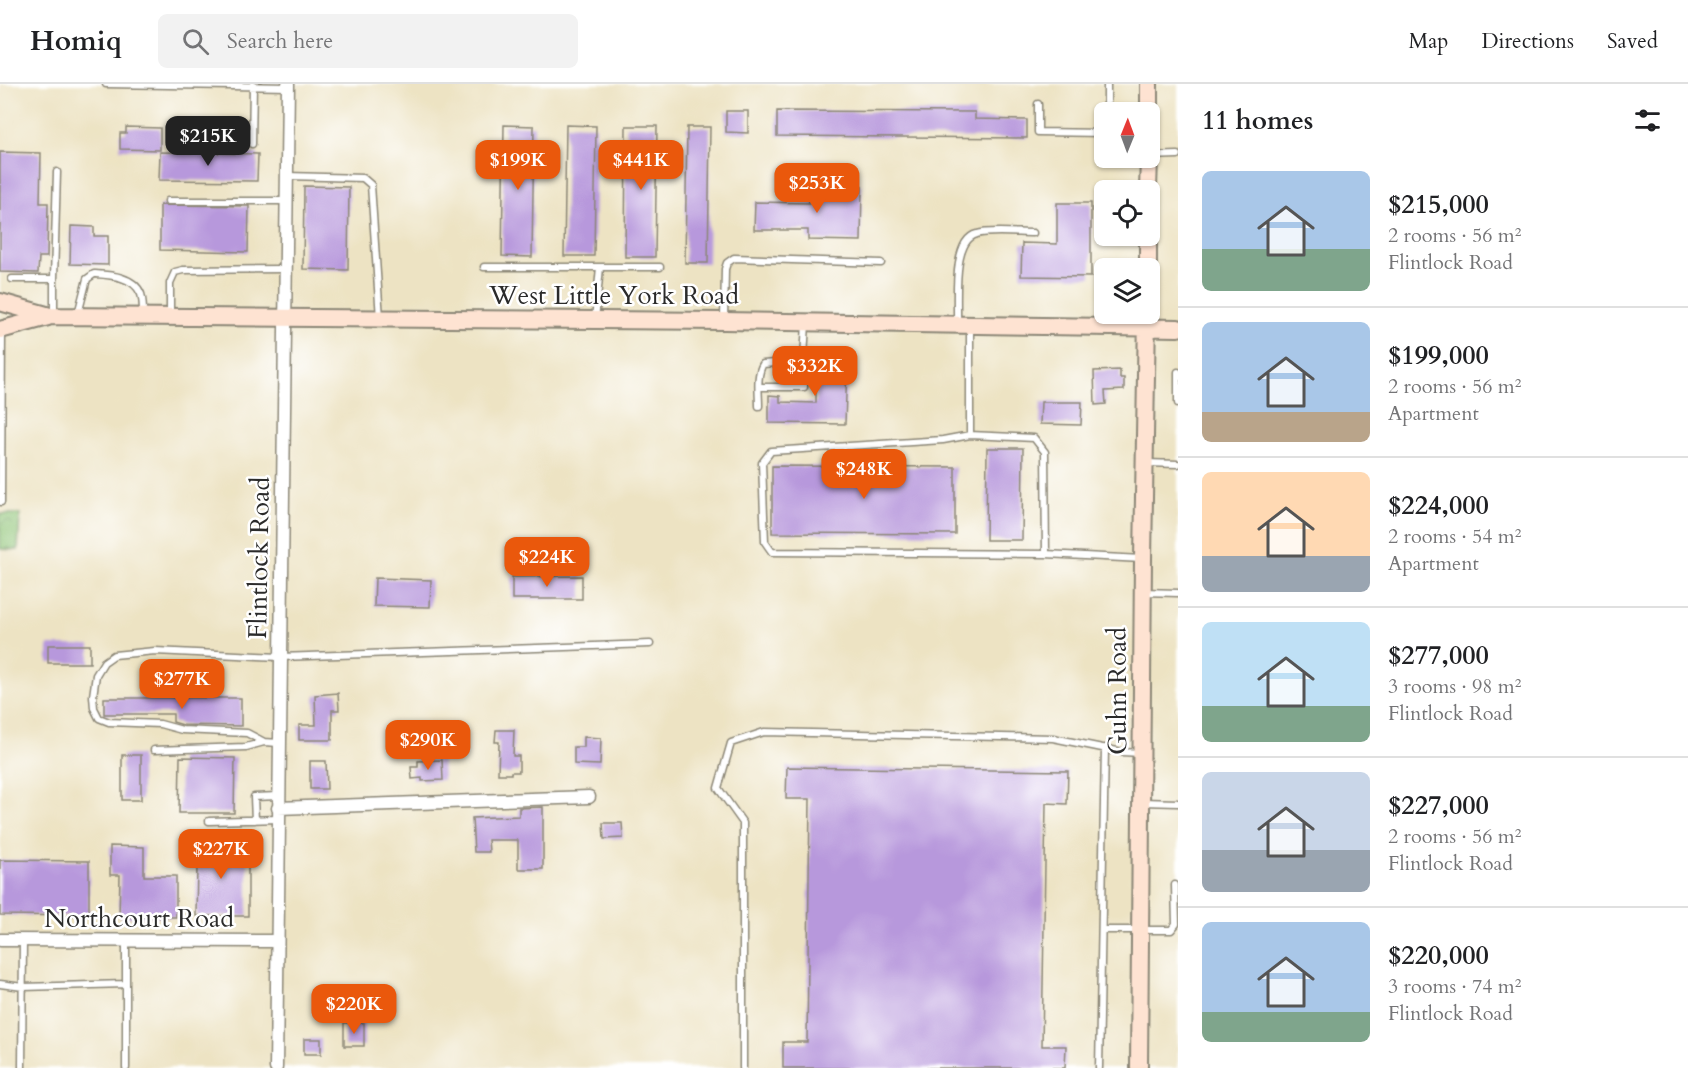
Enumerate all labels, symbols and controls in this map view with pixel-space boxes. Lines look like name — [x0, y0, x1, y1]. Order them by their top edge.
search box — [158, 14, 578, 68]
text: Homiq — [30, 22, 122, 60]
icon: search — [179, 25, 212, 58]
text: Search here — [227, 26, 333, 56]
text: Map — [1408, 27, 1448, 56]
text: Directions — [1481, 27, 1574, 56]
text: Saved — [1607, 27, 1658, 56]
north arrow — [1094, 102, 1160, 168]
map controls — [1094, 102, 1160, 324]
text: 11 homes — [1202, 103, 1313, 138]
icon: filters — [1631, 104, 1664, 137]
pin: $215K — [166, 116, 250, 167]
text: $215K — [179, 122, 237, 149]
pin: $199K — [476, 140, 560, 191]
pin: $441K — [599, 140, 683, 191]
text: $199K — [489, 146, 547, 173]
text: $441K — [612, 146, 670, 173]
pin: $253K — [775, 163, 859, 214]
text: $253K — [788, 169, 846, 196]
button: locate — [1094, 180, 1160, 246]
text: $215,000 — [1388, 187, 1489, 222]
icon: home — [1250, 195, 1322, 267]
text: 2 rooms · 56 m² — [1388, 222, 1521, 249]
text: Flintlock Road — [1388, 249, 1513, 276]
button: layers — [1094, 258, 1160, 324]
street label: West Little York Road — [488, 278, 739, 313]
text: $199,000 — [1388, 338, 1489, 373]
pin: $332K — [773, 346, 857, 397]
icon: home — [1250, 346, 1322, 418]
text: $332K — [786, 352, 844, 379]
text: 2 rooms · 56 m² — [1388, 373, 1521, 400]
text: Apartment — [1388, 400, 1479, 427]
pin: $248K — [822, 449, 906, 500]
text: $248K — [835, 455, 893, 482]
street label: Flintlock Road — [240, 476, 278, 639]
text: $224,000 — [1388, 488, 1489, 523]
icon: home — [1250, 496, 1322, 568]
text: 2 rooms · 54 m² — [1388, 523, 1521, 550]
pin: $224K — [505, 537, 589, 588]
text: $224K — [518, 543, 576, 570]
text: Apartment — [1388, 550, 1479, 577]
street label: Guhn Road — [1100, 627, 1135, 755]
text: $277,000 — [1388, 638, 1489, 673]
icon: home — [1250, 646, 1322, 718]
pin: $277K — [140, 659, 224, 710]
text: $277K — [153, 665, 211, 692]
text: 3 rooms · 98 m² — [1388, 673, 1521, 700]
text: Flintlock Road — [1388, 700, 1513, 727]
pin: $290K — [386, 720, 470, 771]
text: $290K — [399, 726, 457, 753]
text: $227,000 — [1388, 788, 1489, 823]
icon: home — [1250, 796, 1322, 868]
text: 2 rooms · 56 m² — [1388, 823, 1521, 850]
pin: $227K — [179, 829, 263, 880]
text: $227K — [192, 835, 250, 862]
text: Flintlock Road — [1388, 850, 1513, 877]
street label: Northcourt Road — [44, 901, 234, 936]
text: $220,000 — [1388, 938, 1489, 973]
icon: home — [1250, 946, 1322, 1018]
text: 3 rooms · 74 m² — [1388, 973, 1521, 1000]
pin: $220K — [312, 984, 396, 1035]
text: $220K — [325, 990, 383, 1017]
text: Flintlock Road — [1388, 1000, 1513, 1027]

